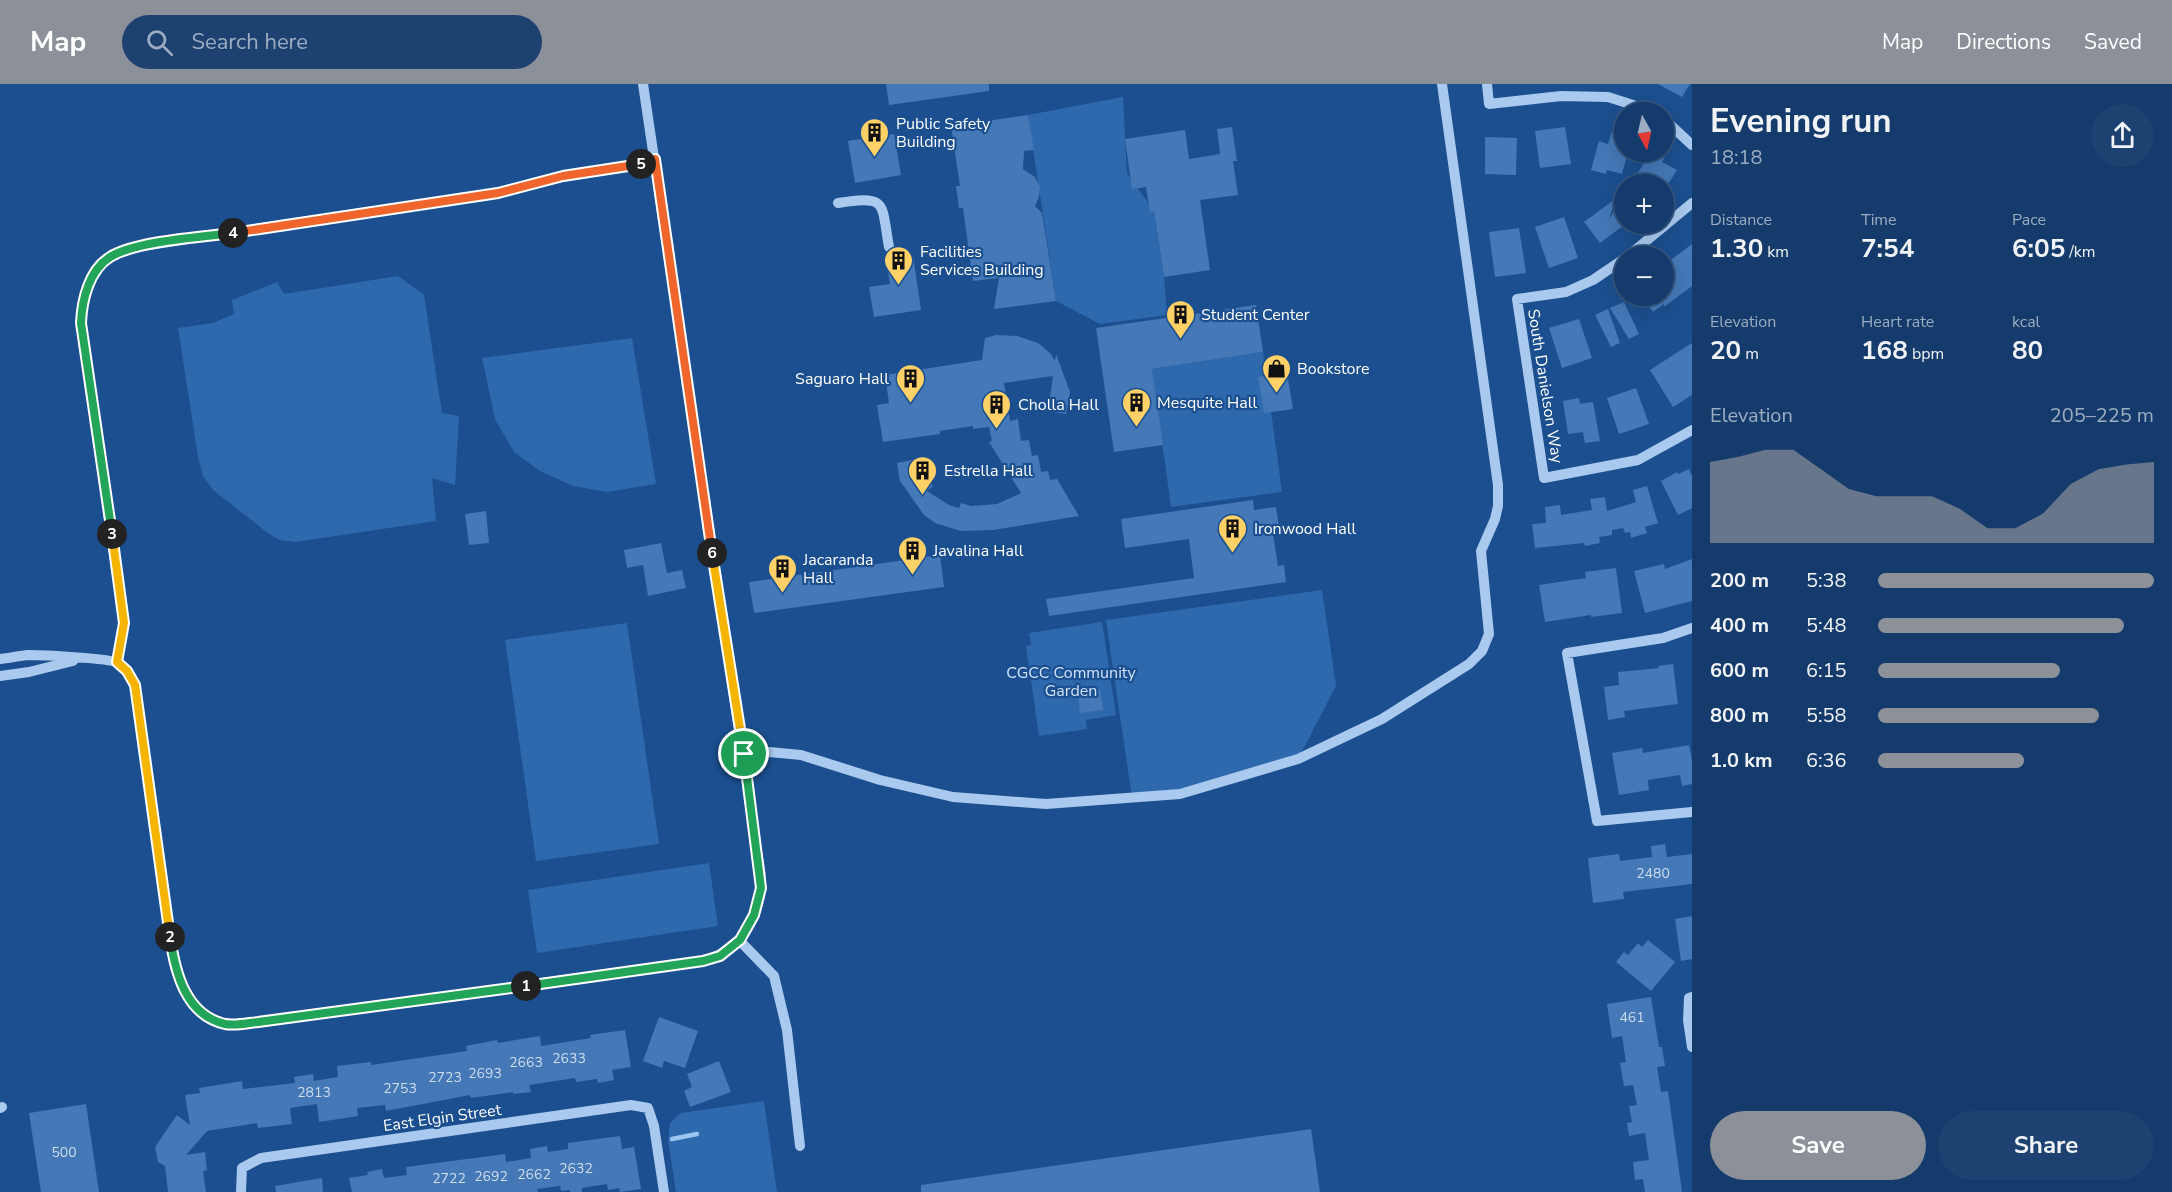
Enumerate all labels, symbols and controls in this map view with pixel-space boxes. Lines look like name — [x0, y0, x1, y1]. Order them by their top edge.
search box — [122, 15, 542, 69]
text: Map — [30, 23, 86, 61]
icon: search — [143, 26, 176, 59]
text: Search here — [191, 27, 308, 57]
text: Map — [1882, 28, 1923, 56]
text: Directions — [1956, 28, 2051, 56]
text: Saved — [2084, 28, 2142, 56]
text: Evening run — [1710, 99, 1892, 144]
north arrow — [1614, 102, 1674, 162]
map controls — [1614, 102, 1674, 306]
button: share — [2091, 104, 2154, 167]
place label: Public Safety Building — [896, 113, 991, 153]
building icon: Public Safety Building — [859, 116, 891, 158]
text: 18:18 — [1710, 144, 1763, 171]
pin: 5 — [626, 149, 656, 179]
text: 5 — [636, 153, 646, 175]
button: + — [1614, 174, 1674, 234]
text: Distance — [1710, 209, 1772, 231]
text: Time — [1861, 209, 1897, 231]
text: Pace — [2012, 209, 2046, 231]
pin: 4 — [218, 218, 248, 248]
text: 4 — [228, 222, 238, 244]
text: 1.30 — [1710, 231, 1763, 266]
text: 7:54 — [1861, 231, 1914, 266]
text: 6:05 — [2012, 231, 2065, 266]
place label: Facilities Services Building — [920, 241, 1044, 281]
text: km — [1763, 241, 1789, 263]
text: /km — [2065, 241, 2096, 263]
building icon: Facilities Services Building — [883, 244, 915, 286]
button: − — [1614, 246, 1674, 306]
building icon: Student Center — [1164, 298, 1196, 340]
place label: Student Center — [1201, 304, 1310, 326]
street label: South Danielson Way — [1522, 307, 1568, 466]
text: Elevation — [1710, 311, 1776, 333]
text: Heart rate — [1861, 311, 1934, 333]
text: kcal — [2012, 311, 2040, 333]
text: 20 — [1710, 333, 1741, 368]
text: 168 — [1861, 333, 1908, 368]
text: 80 — [2012, 333, 2043, 368]
text: m — [1741, 343, 1759, 365]
text: bpm — [1908, 343, 1944, 365]
shop icon: Bookstore — [1260, 352, 1292, 394]
place label: Bookstore — [1297, 358, 1370, 380]
building icon: Saguaro Hall — [894, 362, 926, 404]
place label: Saguaro Hall — [795, 368, 889, 390]
building icon: Mesquite Hall — [1120, 386, 1152, 428]
building icon: Cholla Hall — [981, 388, 1013, 430]
place label: Mesquite Hall — [1157, 392, 1257, 414]
place label: Cholla Hall — [1018, 394, 1099, 416]
text: Elevation — [1710, 402, 1793, 429]
text: 205–225 m — [2050, 402, 2154, 429]
building icon: Estrella Hall — [907, 454, 939, 496]
place label: Estrella Hall — [944, 460, 1033, 482]
building icon: Ironwood Hall — [1217, 512, 1249, 554]
place label: Ironwood Hall — [1254, 518, 1357, 540]
pin: 3 — [97, 519, 127, 549]
text: 3 — [107, 523, 117, 545]
building icon: Javalina Hall — [896, 534, 928, 576]
pin: 6 — [697, 538, 727, 568]
place label: Javalina Hall — [932, 540, 1024, 562]
text: 6 — [707, 542, 717, 564]
place label: Jacaranda Hall — [802, 549, 874, 589]
building icon: Jacaranda Hall — [766, 552, 798, 594]
text: 200 m — [1710, 567, 1769, 594]
text: 5:38 — [1806, 567, 1847, 594]
text: 400 m — [1710, 612, 1769, 639]
text: 5:48 — [1806, 612, 1847, 639]
text: 600 m — [1710, 657, 1769, 684]
text: 6:15 — [1806, 657, 1847, 684]
park label: CGCC Community Garden — [1006, 662, 1137, 702]
text: 800 m — [1710, 702, 1769, 729]
text: 5:58 — [1806, 702, 1847, 729]
pin — [718, 728, 769, 779]
icon: arrive — [727, 737, 760, 770]
text: 1.0 km — [1710, 747, 1773, 774]
text: 6:36 — [1806, 747, 1847, 774]
house number: 2480 — [1636, 864, 1670, 883]
pin: 2 — [155, 922, 185, 952]
text: 2 — [165, 926, 175, 948]
pin: 1 — [511, 971, 541, 1001]
text: 1 — [521, 975, 531, 997]
house number: 461 — [1619, 1008, 1645, 1027]
house number: 2633 — [552, 1049, 586, 1068]
house number: 2663 — [509, 1053, 543, 1072]
house number: 2693 — [468, 1064, 502, 1083]
house number: 2723 — [428, 1068, 462, 1087]
house number: 2753 — [383, 1079, 417, 1098]
house number: 2813 — [297, 1083, 331, 1102]
street label: East Elgin Street — [382, 1099, 503, 1137]
button: Save — [1710, 1111, 1926, 1180]
button: Share — [1938, 1111, 2154, 1180]
house number: 500 — [51, 1143, 77, 1162]
house number: 2632 — [559, 1159, 593, 1178]
house number: 2662 — [517, 1165, 551, 1184]
house number: 2692 — [474, 1167, 508, 1186]
house number: 2722 — [432, 1169, 466, 1188]

